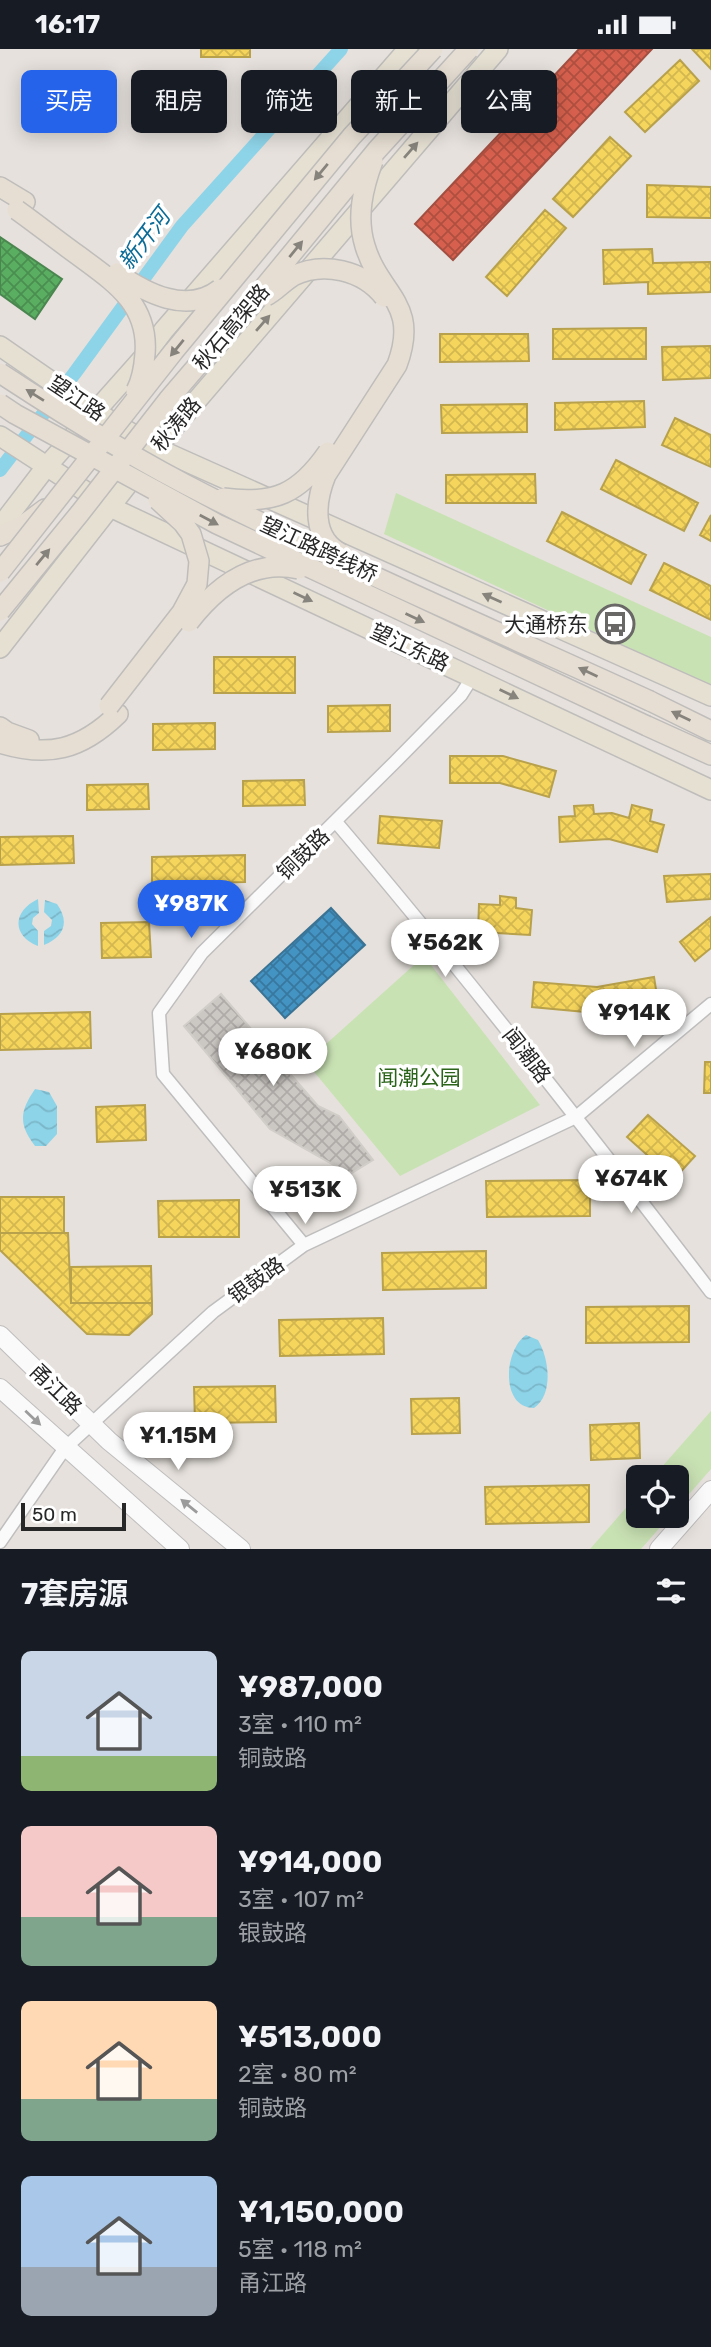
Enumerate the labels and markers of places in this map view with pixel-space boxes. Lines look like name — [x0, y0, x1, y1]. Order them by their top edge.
bus stop icon: 大通桥东 — [594, 603, 636, 645]
place label: 大通桥东 — [504, 612, 588, 637]
pin: ¥987K — [142, 881, 240, 940]
pin: ¥562K — [396, 919, 494, 979]
pin: ¥914K — [585, 989, 683, 1049]
pin: ¥680K — [224, 1028, 322, 1088]
pin: ¥674K — [582, 1155, 680, 1215]
pin: ¥513K — [256, 1167, 354, 1226]
pin: ¥1.15M — [121, 1413, 235, 1472]

